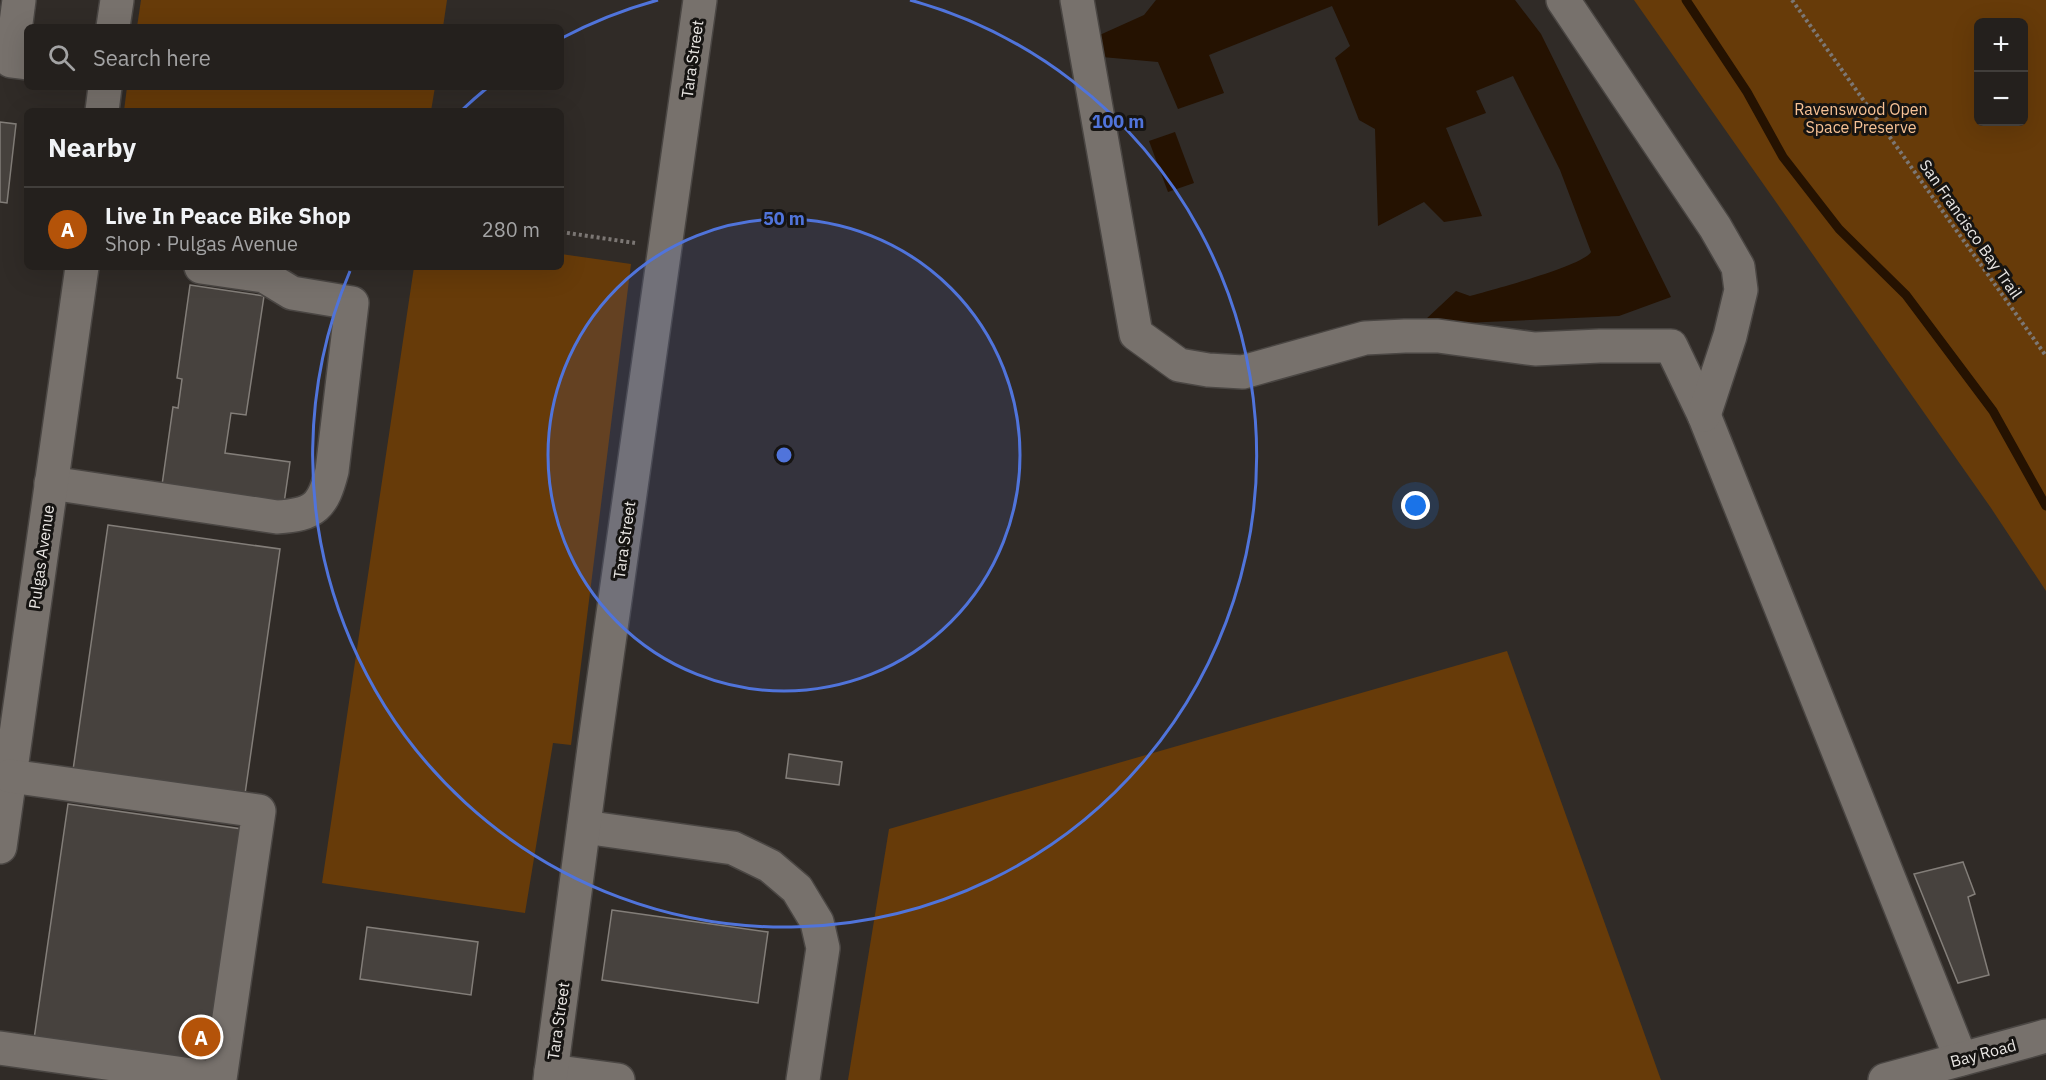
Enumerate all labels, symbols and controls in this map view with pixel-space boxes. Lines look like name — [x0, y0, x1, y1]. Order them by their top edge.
map controls — [1974, 18, 2028, 126]
button: + — [1974, 18, 2028, 72]
street label: Tara Street — [677, 19, 707, 99]
search box — [24, 24, 564, 90]
icon: search — [45, 41, 78, 74]
text: Search here — [93, 43, 211, 72]
button: − — [1974, 72, 2028, 126]
park label: Ravenswood Open Space Preserve — [1794, 99, 1928, 137]
text: 100 m — [1092, 110, 1144, 133]
text: Nearby — [48, 130, 136, 164]
street label: San Francisco Bay Trail — [1915, 156, 2027, 302]
text: Live In Peace Bike Shop — [105, 201, 351, 230]
text: 50 m — [763, 207, 805, 230]
text: A — [61, 216, 74, 243]
text: 280 m — [482, 216, 540, 243]
text: Shop · Pulgas Avenue — [105, 230, 298, 257]
centre of rings — [774, 445, 794, 465]
your location — [1401, 491, 1430, 520]
street label: Tara Street — [609, 500, 639, 580]
street label: Pulgas Avenue — [24, 503, 58, 610]
street label: Tara Street — [543, 981, 573, 1061]
pin: A — [182, 1014, 220, 1060]
street label: Bay Road — [1948, 1035, 2018, 1071]

